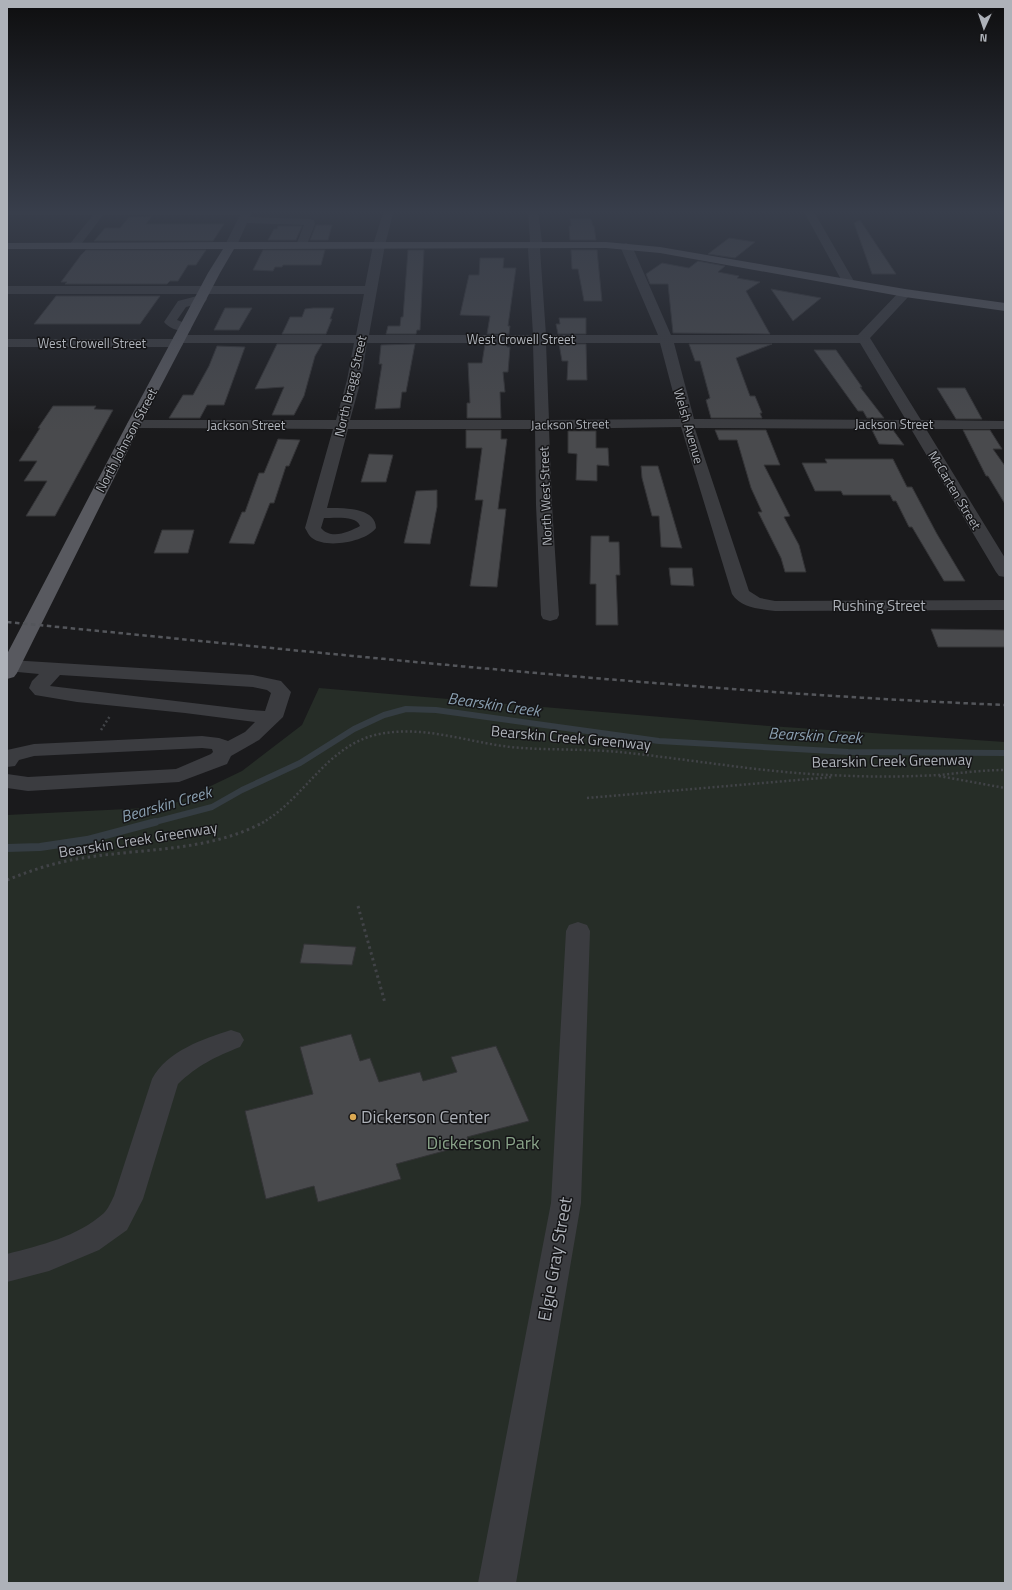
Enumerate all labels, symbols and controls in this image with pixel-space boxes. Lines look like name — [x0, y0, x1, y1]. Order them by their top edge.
north arrow — [964, 8, 1004, 48]
text: N — [979, 30, 988, 46]
street label: West Crowell Street — [467, 329, 576, 349]
street label: West Crowell Street — [38, 333, 147, 353]
street label: North Bragg Street — [329, 333, 371, 439]
street label: North Johnson Street — [90, 384, 162, 496]
street label: Welsh Avenue — [669, 386, 709, 466]
street label: Jackson Street — [531, 413, 610, 435]
street label: Jackson Street — [855, 414, 934, 434]
street label: Jackson Street — [207, 415, 286, 435]
street label: North West Street — [533, 446, 557, 546]
street label: McCarten Street — [923, 447, 987, 534]
street label: Rushing Street — [832, 594, 926, 617]
water label: Bearskin Creek — [446, 686, 544, 723]
street label: Bearskin Creek Greenway — [490, 719, 652, 756]
water label: Bearskin Creek — [768, 721, 864, 750]
street label: Bearskin Creek Greenway — [812, 748, 972, 773]
water label: Bearskin Creek — [118, 779, 216, 828]
street label: Bearskin Creek Greenway — [57, 816, 219, 863]
place label: Dickerson Center — [361, 1103, 490, 1130]
marker: Dickerson Center — [348, 1112, 358, 1122]
park label: Dickerson Park — [426, 1129, 540, 1156]
street label: Elgie Gray Street — [530, 1194, 579, 1323]

